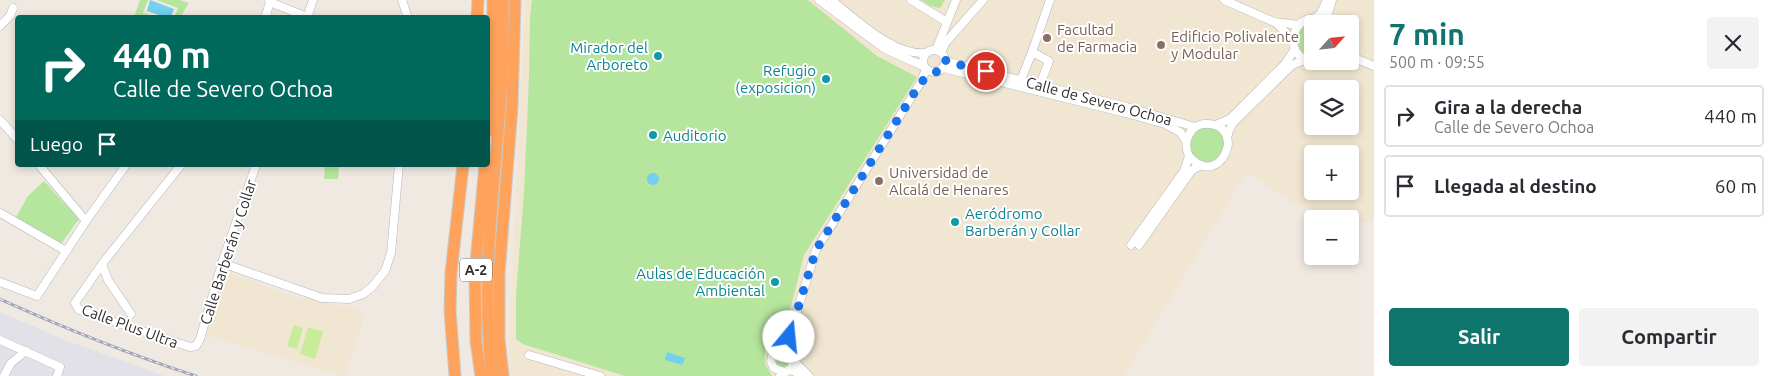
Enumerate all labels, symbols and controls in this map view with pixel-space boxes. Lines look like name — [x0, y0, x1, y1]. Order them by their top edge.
north arrow — [1304, 15, 1359, 70]
map controls — [1304, 15, 1359, 265]
text: 7 min — [1389, 17, 1465, 51]
button: close — [1707, 17, 1759, 69]
place label: Facultad de Farmacia — [1057, 21, 1137, 55]
place label: Edificio Polivalente y Modular — [1171, 28, 1299, 62]
marker: Facultad de Farmacia — [1041, 32, 1053, 44]
icon: right — [30, 35, 95, 100]
text: 440 m — [113, 35, 211, 75]
place label: Mirador del Arboreto — [570, 39, 648, 73]
marker: Edificio Polivalente y Modular — [1155, 39, 1167, 51]
marker: Mirador del Arboreto — [652, 50, 664, 62]
pin — [965, 50, 1007, 92]
text: 500 m · 09:55 — [1389, 53, 1485, 71]
icon: arrive — [972, 57, 1000, 85]
place label: Refugio (exposicion) — [735, 62, 816, 96]
marker: Refugio (exposicion) — [820, 73, 832, 85]
street label: Calle de Severo Ochoa — [1024, 73, 1174, 129]
text: Calle de Severo Ochoa — [113, 76, 333, 101]
button: layers — [1304, 80, 1359, 135]
text: Gira a la derecha — [1434, 96, 1582, 118]
icon: right — [1391, 102, 1419, 130]
text: 440 m — [1704, 105, 1757, 127]
text: Calle de Severo Ochoa — [1434, 118, 1594, 136]
place label: Auditorio — [663, 127, 726, 144]
marker: Auditorio — [647, 129, 659, 141]
icon: arrive — [93, 130, 121, 158]
text: Luego — [30, 133, 83, 155]
button: + — [1304, 145, 1359, 200]
place label: Universidad de Alcalá de Henares — [889, 164, 1008, 198]
icon: arrive — [1391, 172, 1419, 200]
marker: Universidad de Alcalá de Henares — [873, 175, 885, 187]
text: Llegada al destino — [1434, 175, 1597, 197]
text: 60 m — [1715, 175, 1757, 197]
street label: Calle Barberán y Collar — [196, 177, 260, 327]
place label: Aeródromo Barberán y Collar — [965, 205, 1081, 239]
button: − — [1304, 210, 1359, 265]
marker: Aeródromo Barberán y Collar — [949, 216, 961, 228]
road number: A-2 — [460, 258, 492, 282]
place label: Aulas de Educación Ambiental — [636, 265, 765, 299]
marker: Aulas de Educación Ambiental — [769, 276, 781, 288]
street label: Calle Plus Ultra — [79, 301, 181, 351]
button: Salir — [1389, 308, 1569, 366]
button: Compartir — [1579, 308, 1759, 366]
position arrow — [762, 310, 814, 362]

